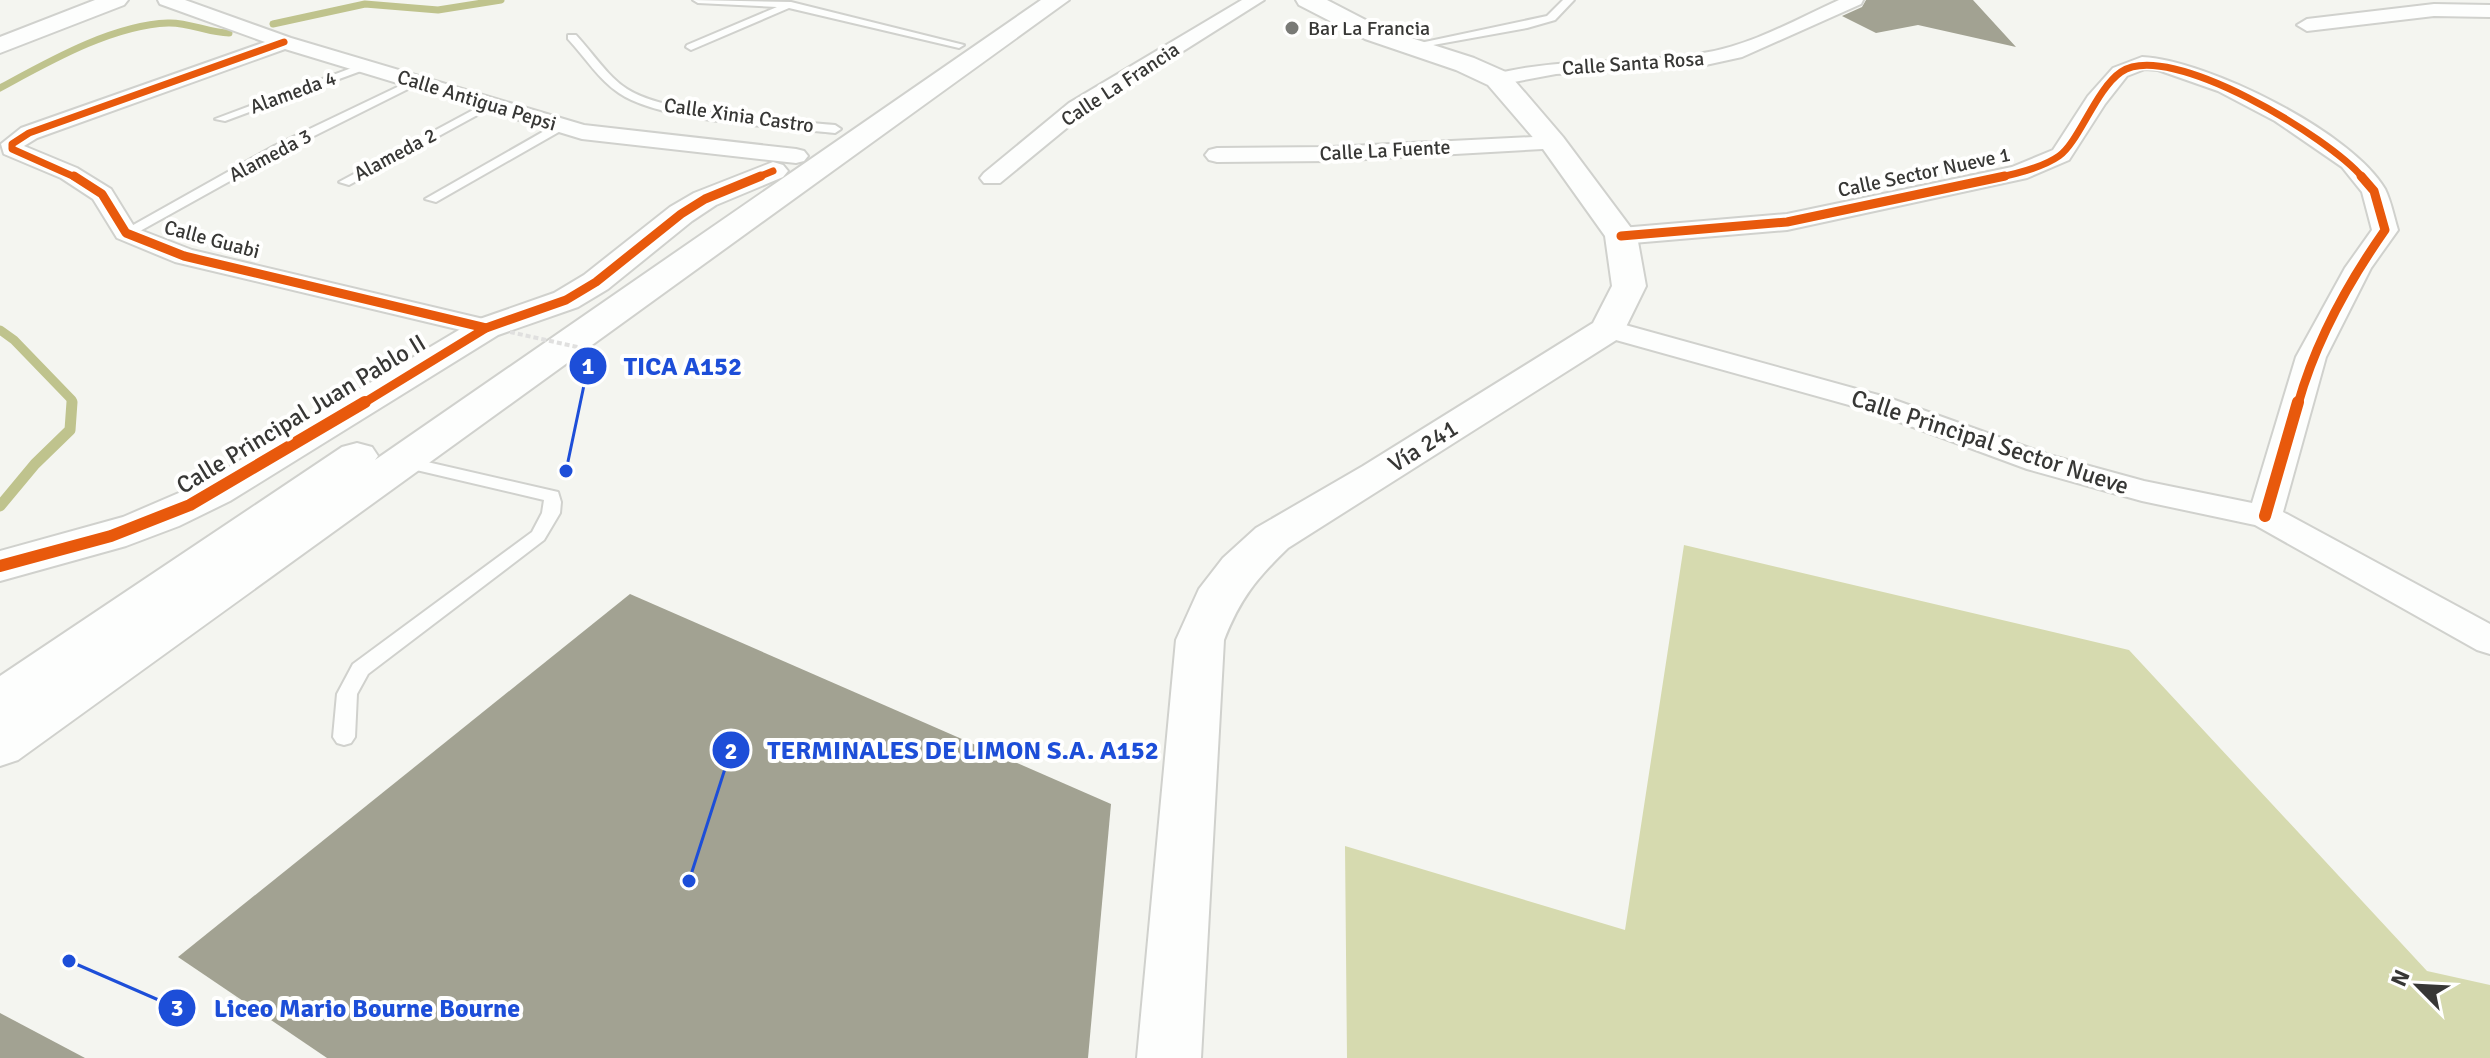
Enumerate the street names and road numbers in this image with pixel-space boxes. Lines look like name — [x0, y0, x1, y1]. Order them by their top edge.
street label: Calle La Francia — [1056, 37, 1184, 132]
street label: Calle Santa Rosa — [1561, 46, 1705, 81]
street label: Calle Antigua Pepsi — [394, 64, 560, 137]
street label: Alameda 4 — [247, 65, 340, 120]
street label: Calle Xinia Castro — [662, 93, 815, 138]
street label: Alameda 2 — [350, 122, 441, 187]
street label: Alameda 3 — [225, 123, 316, 188]
street label: Calle La Fuente — [1319, 135, 1451, 166]
street label: Calle Sector Nueve 1 — [1836, 142, 2013, 203]
street label: Calle Guabi — [161, 215, 262, 264]
street label: Calle Principal Juan Pablo II — [171, 328, 431, 500]
street label: Calle Principal Sector Nueve — [1848, 383, 2132, 501]
street label: Vía 241 — [1383, 413, 1463, 479]

